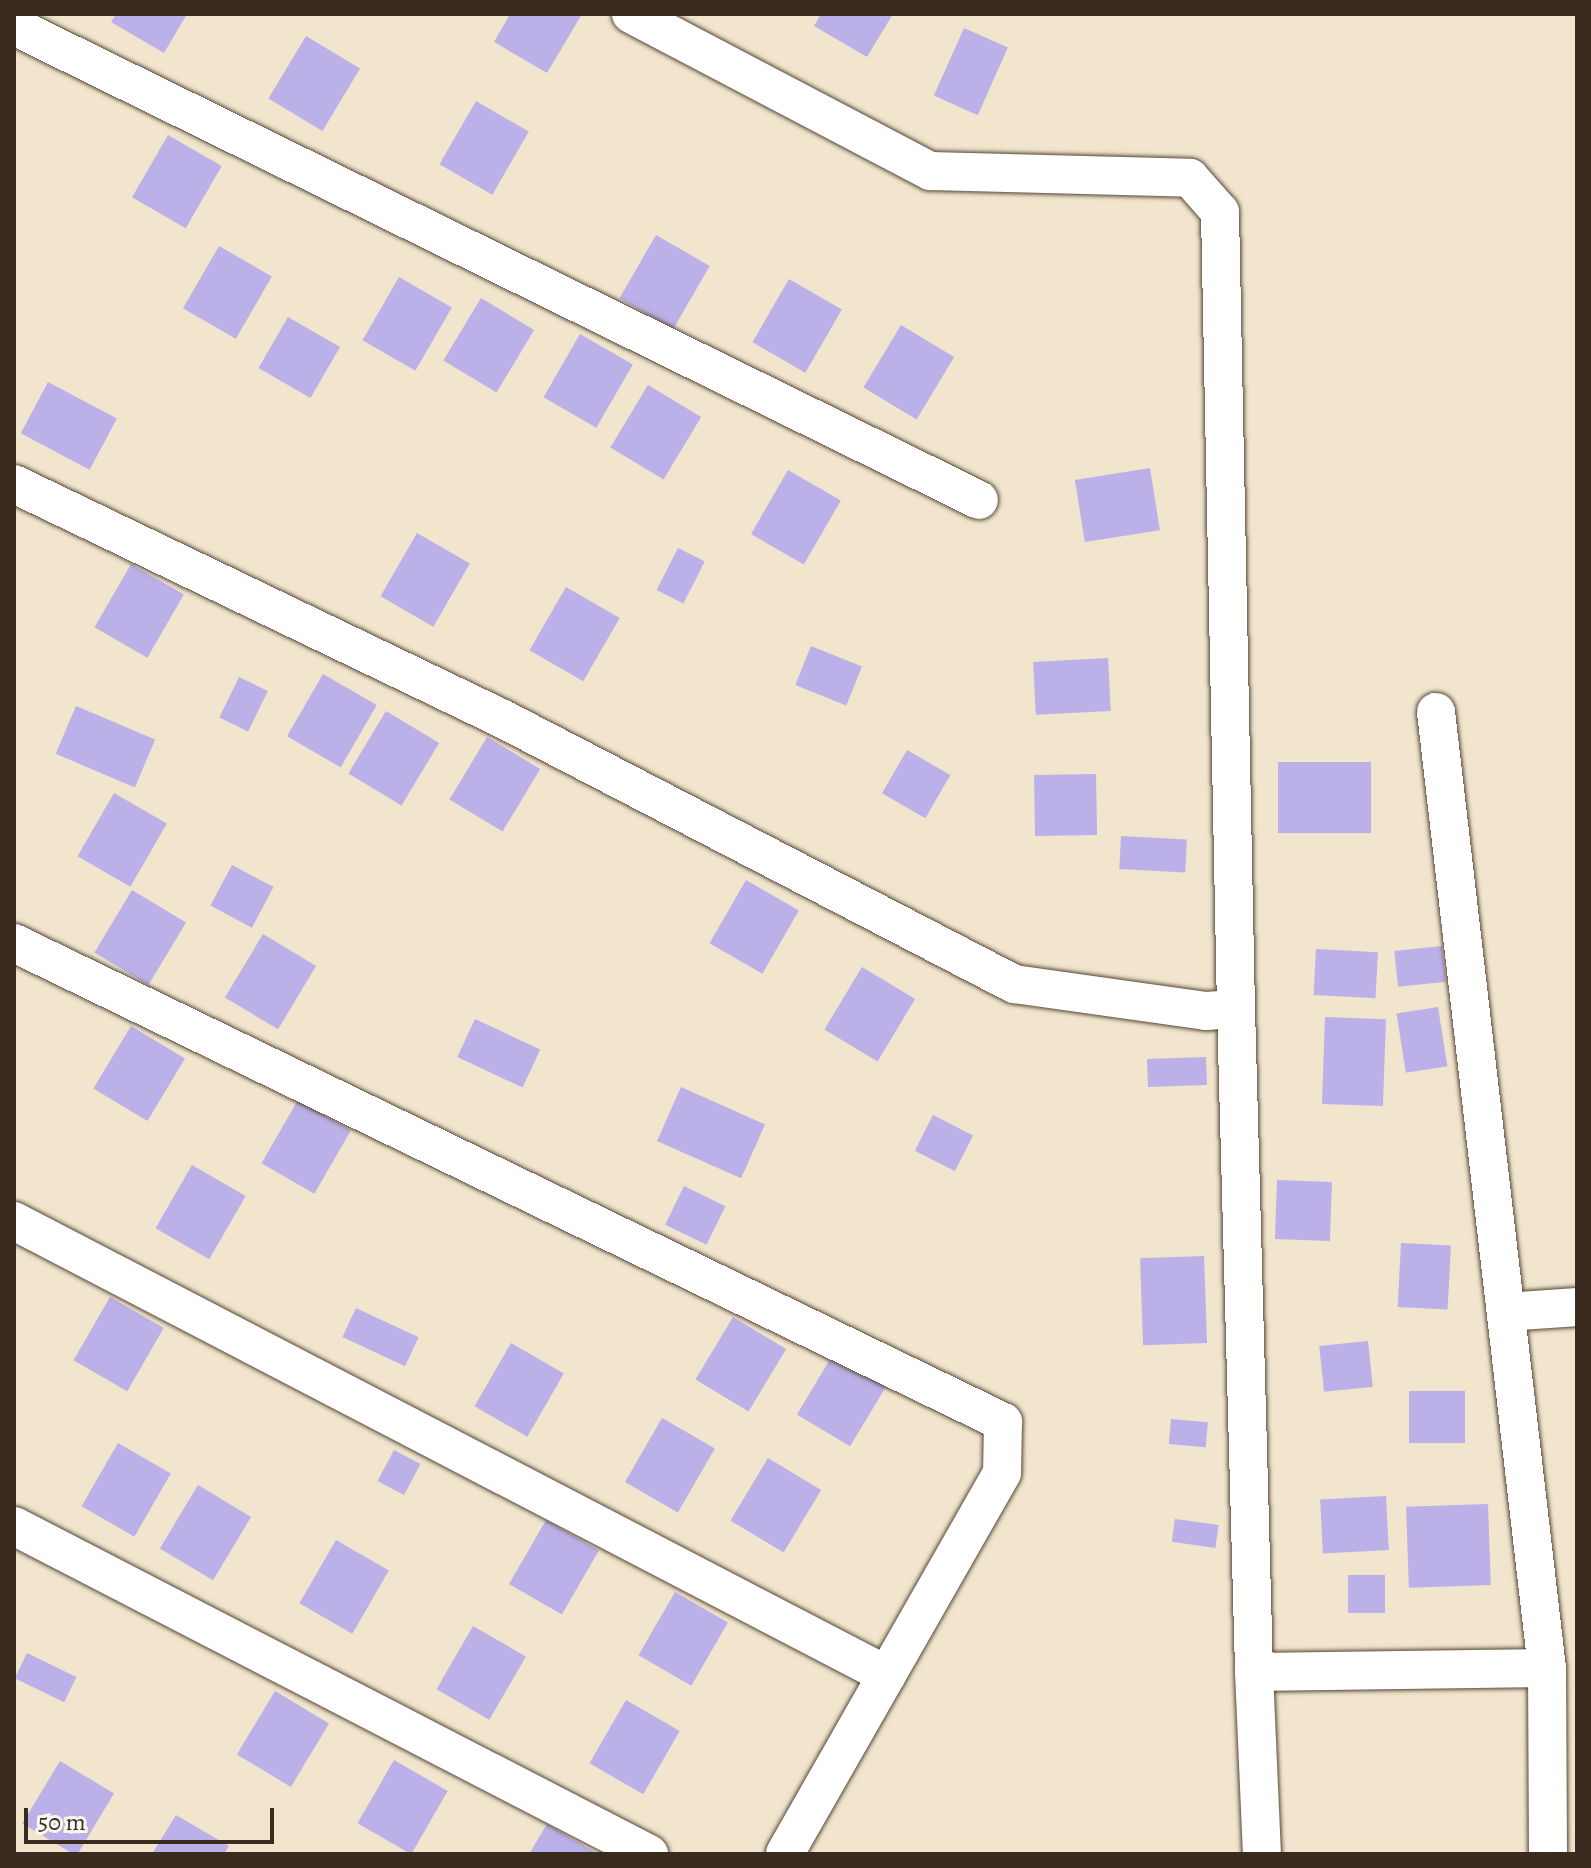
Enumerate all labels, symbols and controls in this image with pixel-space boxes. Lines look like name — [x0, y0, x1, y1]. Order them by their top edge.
scale bar — [28, 1792, 278, 1842]
text: 50 m — [38, 1806, 86, 1838]

